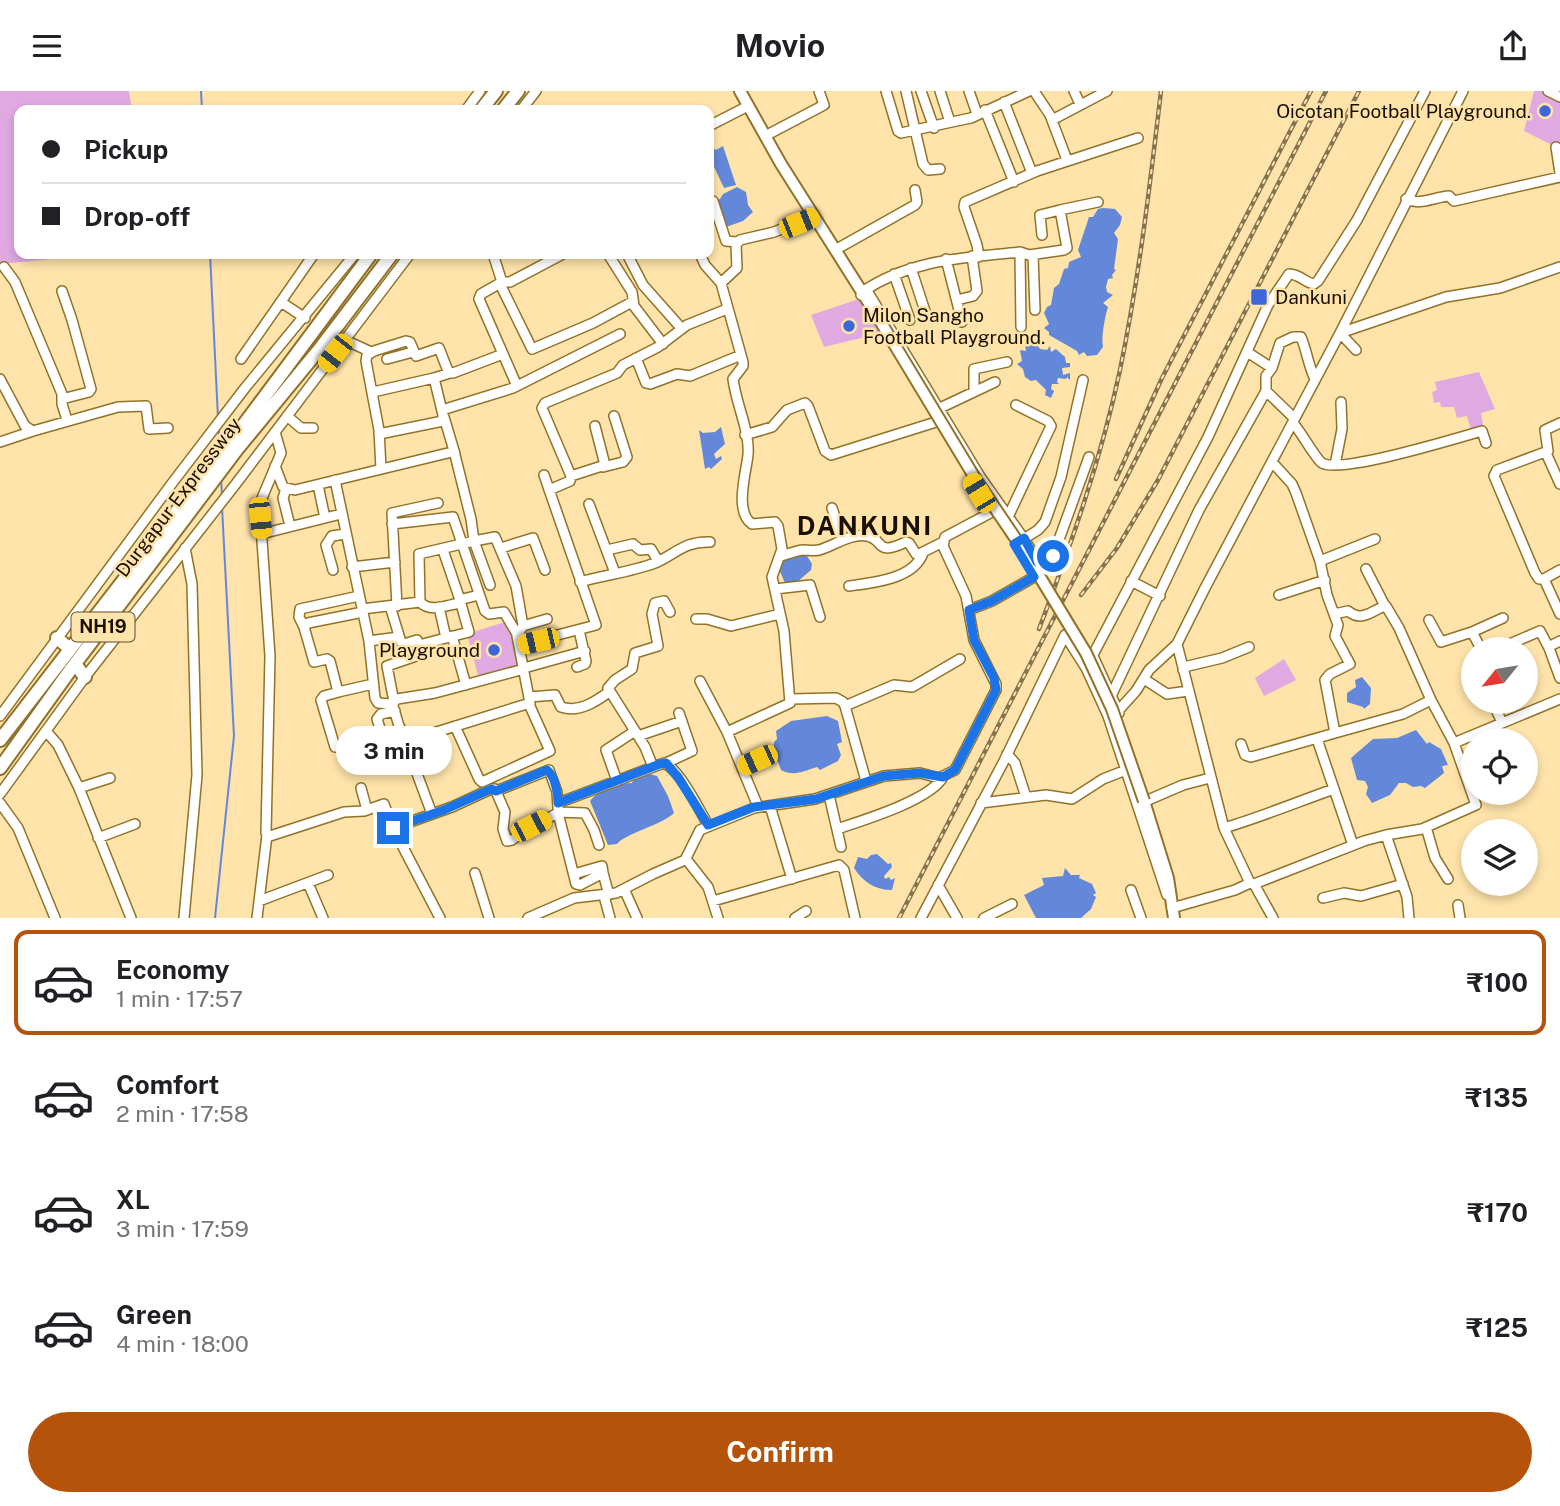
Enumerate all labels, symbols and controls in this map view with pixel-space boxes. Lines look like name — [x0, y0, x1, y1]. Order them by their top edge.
icon: menu — [28, 27, 66, 65]
text: Movio — [735, 27, 825, 64]
icon: share — [1494, 27, 1532, 65]
place label: Oicotan Football Playground. — [1276, 100, 1531, 122]
marker: Oicotan Football Playground. — [1537, 103, 1553, 119]
text: Pickup — [84, 134, 168, 165]
text: Drop-off — [84, 201, 190, 232]
car — [776, 205, 823, 241]
place label: Dankuni — [1275, 286, 1347, 308]
marker: Dankuni — [1249, 287, 1269, 307]
place label: Milon Sangho Football Playground. — [863, 304, 1045, 348]
marker: Milon Sangho Football Playground. — [841, 318, 857, 334]
car — [314, 330, 357, 376]
street label: Durgapur Expressway — [111, 413, 245, 581]
car — [960, 470, 999, 516]
car — [248, 496, 273, 540]
district label: DANKUNI — [797, 510, 933, 541]
route start — [1037, 540, 1069, 572]
road number: NH19 — [72, 613, 134, 641]
car — [516, 626, 561, 656]
north arrow — [1461, 637, 1538, 714]
map controls — [1461, 637, 1538, 896]
place label: Playground — [379, 639, 480, 661]
marker: Playground — [486, 642, 502, 658]
callout: 3 min — [335, 727, 451, 775]
button: locate — [1461, 728, 1538, 805]
text: 3 min — [364, 737, 424, 764]
car — [734, 742, 781, 778]
car — [508, 807, 555, 845]
route end — [377, 812, 409, 844]
button: layers — [1461, 819, 1538, 896]
icon: car — [32, 951, 95, 1014]
text: Economy — [116, 954, 229, 985]
text: ₹100 — [1467, 967, 1528, 998]
text: 1 min · 17:57 — [116, 985, 243, 1012]
icon: car — [32, 1066, 95, 1129]
text: Comfort — [116, 1069, 219, 1100]
text: ₹135 — [1465, 1082, 1528, 1113]
text: 2 min · 17:58 — [116, 1100, 249, 1127]
icon: car — [32, 1181, 95, 1244]
text: XL — [116, 1184, 150, 1215]
text: ₹170 — [1467, 1197, 1528, 1228]
text: 3 min · 17:59 — [116, 1215, 249, 1242]
icon: car — [32, 1296, 95, 1359]
text: Green — [116, 1299, 192, 1330]
text: ₹125 — [1466, 1312, 1528, 1343]
text: 4 min · 18:00 — [116, 1330, 249, 1357]
button: Confirm — [28, 1412, 1532, 1492]

